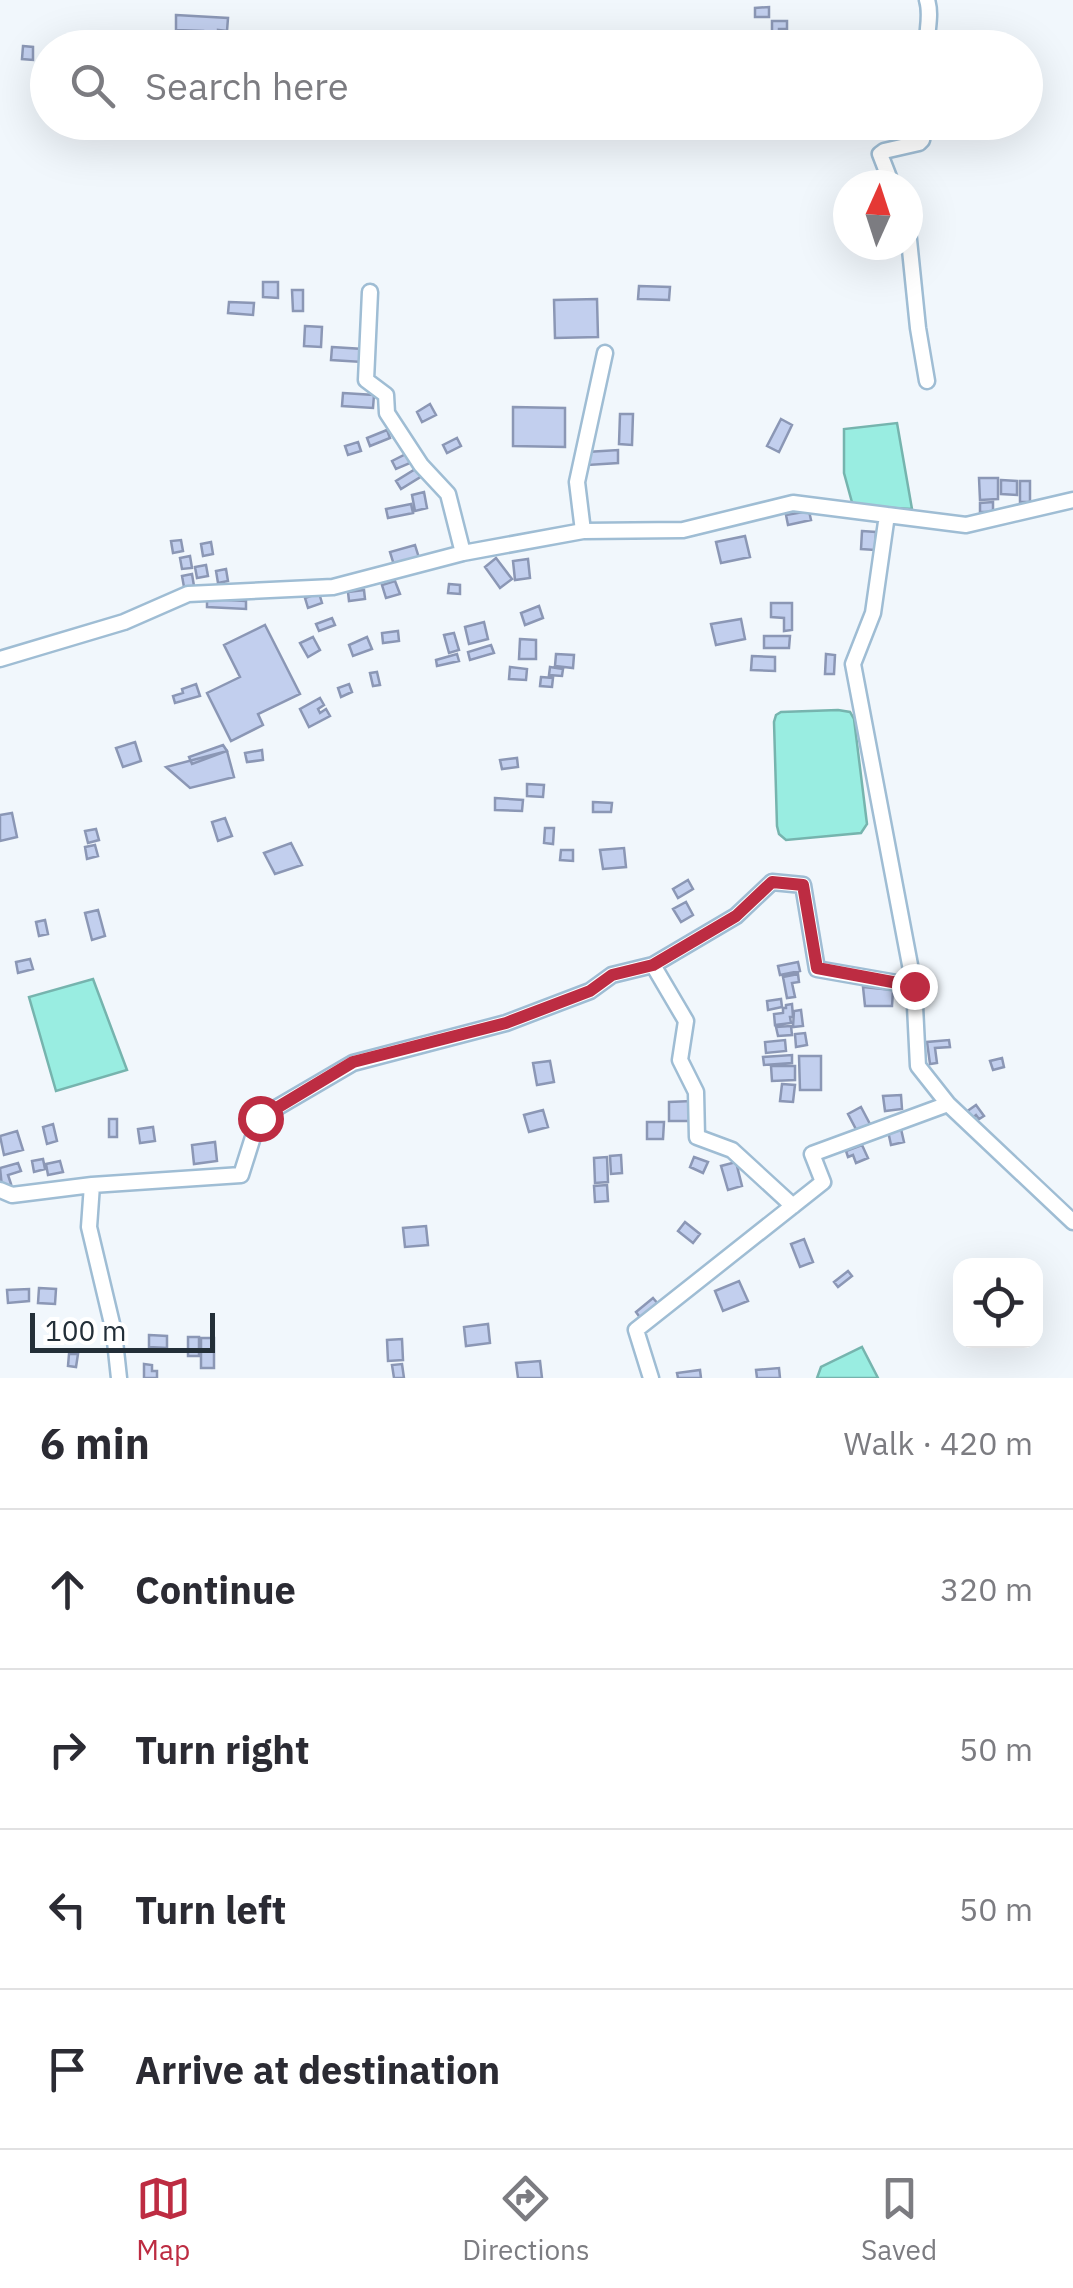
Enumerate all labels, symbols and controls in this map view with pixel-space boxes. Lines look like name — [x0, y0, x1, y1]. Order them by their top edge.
search box — [30, 30, 1043, 140]
icon: search — [65, 58, 120, 113]
text: Search here — [145, 61, 349, 110]
north arrow — [833, 170, 923, 260]
route end — [892, 964, 938, 1010]
route start — [238, 1096, 284, 1142]
map controls — [953, 1258, 1043, 1348]
button: locate — [953, 1258, 1043, 1348]
scale bar — [30, 1308, 215, 1352]
text: 100 m — [45, 1312, 126, 1349]
text: 6 min — [40, 1416, 150, 1471]
text: Walk · 420 m — [844, 1422, 1033, 1464]
icon: ahead — [40, 1562, 95, 1617]
text: Continue — [135, 1565, 296, 1614]
text: 320 m — [940, 1568, 1033, 1610]
icon: right — [40, 1722, 95, 1777]
text: Turn right — [135, 1725, 310, 1774]
text: 50 m — [959, 1728, 1033, 1770]
icon: left — [40, 1882, 95, 1937]
text: Turn left — [135, 1885, 286, 1934]
text: 50 m — [959, 1888, 1033, 1930]
icon: arrive — [40, 2042, 95, 2097]
text: Arrive at destination — [135, 2045, 500, 2094]
tab: Map — [136, 2171, 191, 2268]
tab: Directions — [462, 2171, 590, 2268]
tab: Saved — [861, 2171, 937, 2268]

